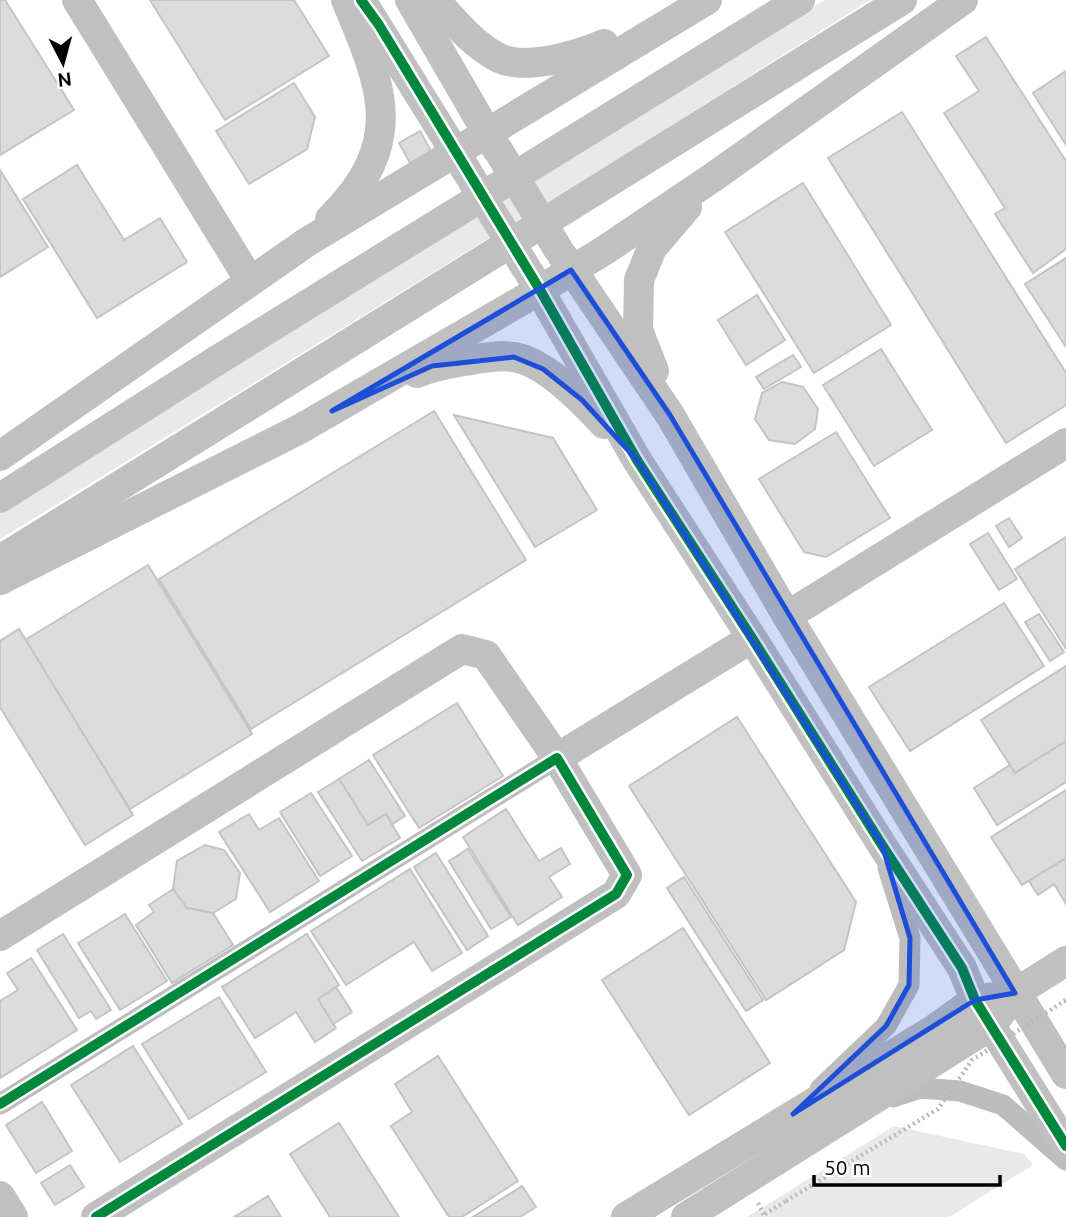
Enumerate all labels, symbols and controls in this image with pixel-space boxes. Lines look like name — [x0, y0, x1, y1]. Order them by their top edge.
north arrow — [28, 28, 98, 98]
text: N — [57, 68, 73, 92]
scale bar — [814, 1144, 1000, 1188]
text: 50 m — [824, 1155, 871, 1179]

